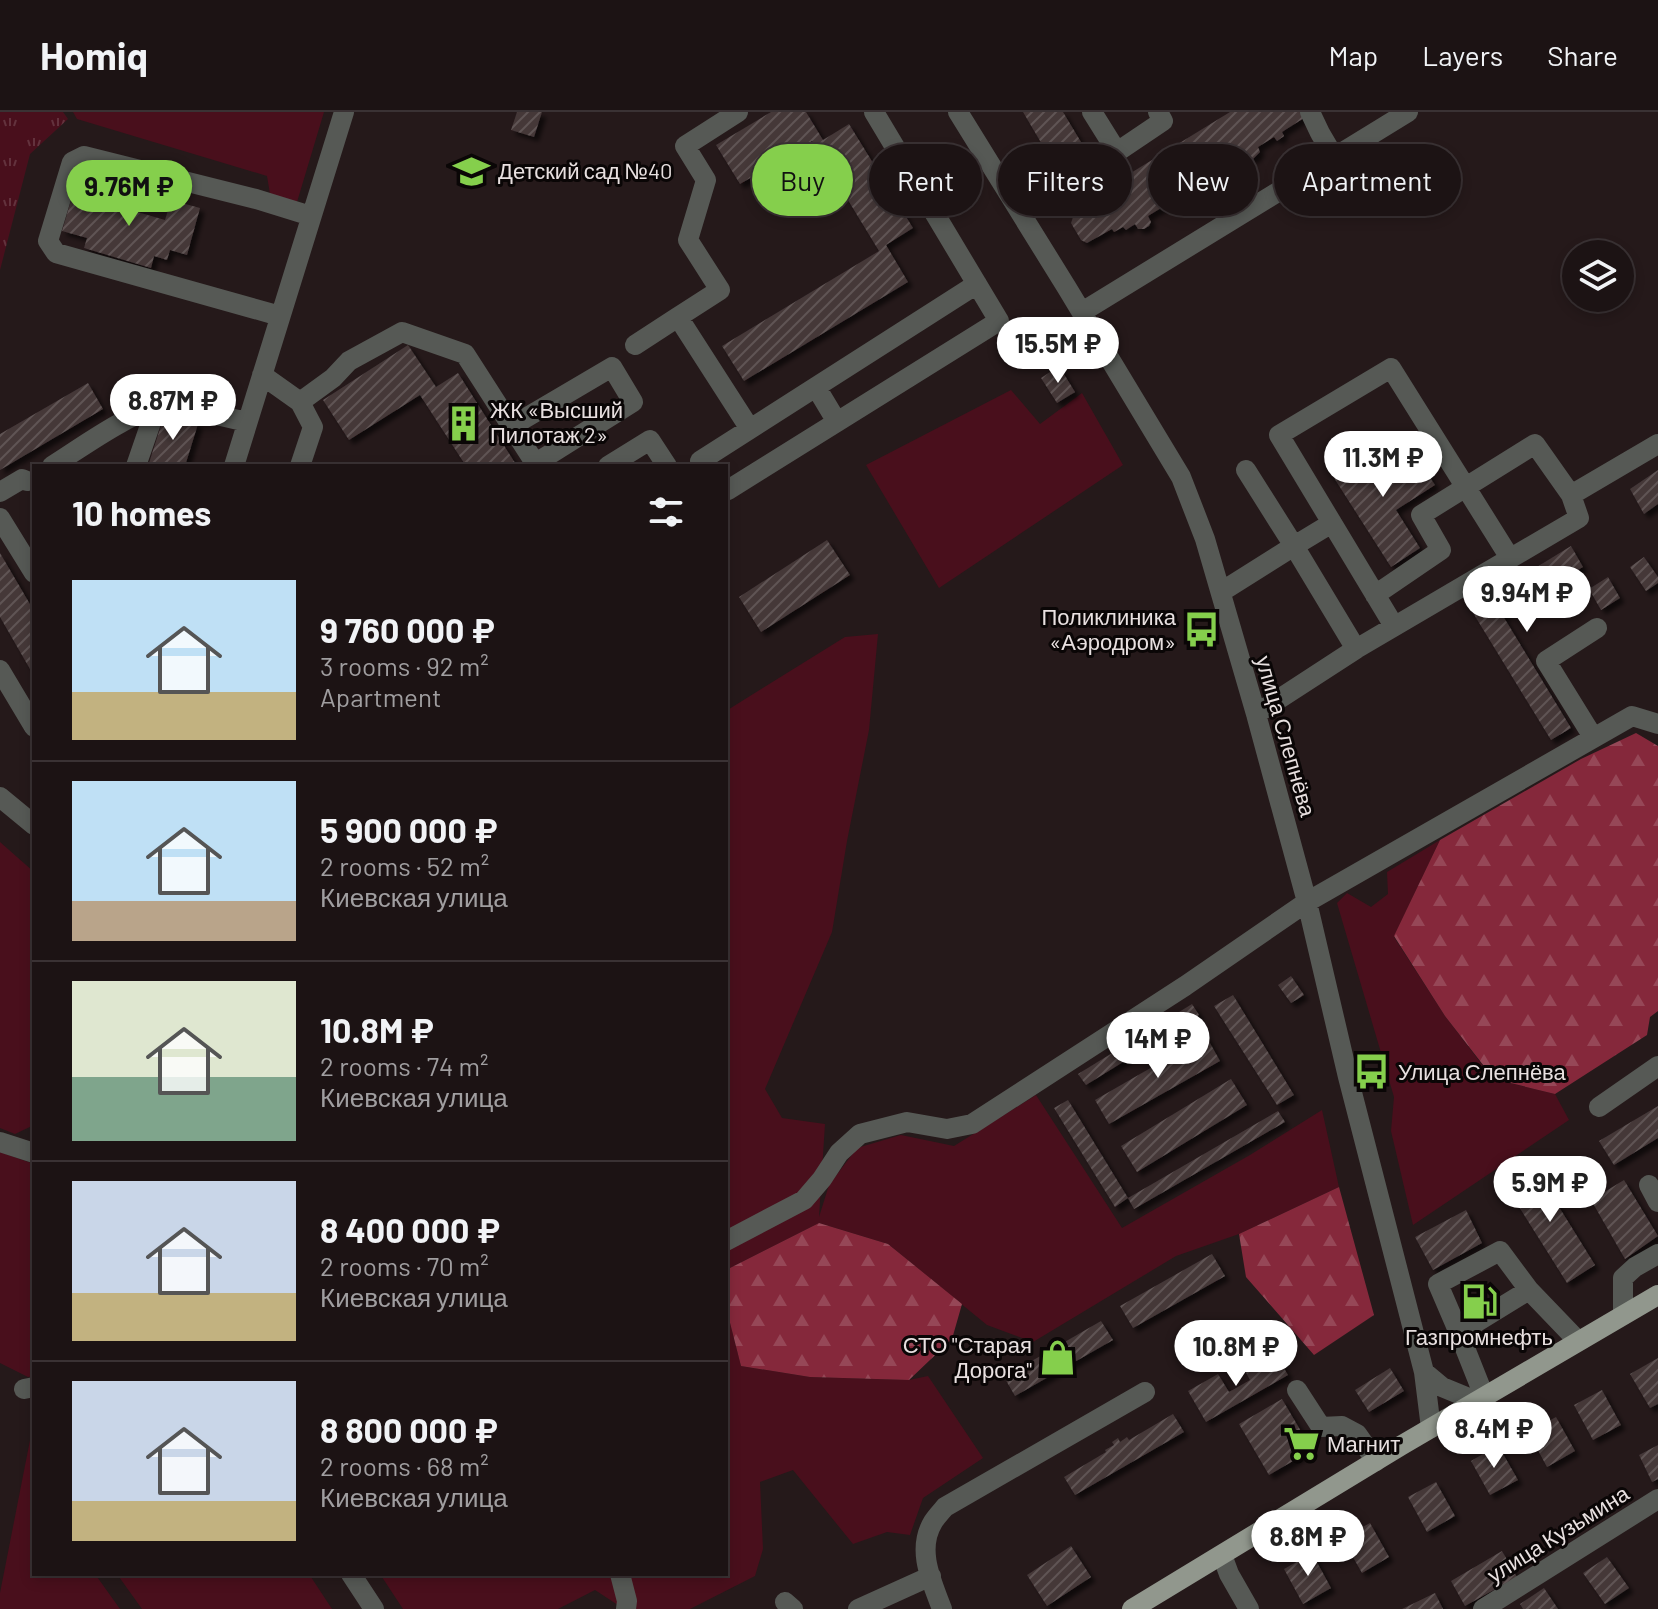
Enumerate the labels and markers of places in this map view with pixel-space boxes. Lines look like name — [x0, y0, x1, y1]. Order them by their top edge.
school or university icon: Детский сад №40 — [453, 152, 491, 190]
place label: Детский сад №40 — [498, 157, 672, 184]
pin: 9.76M ₽ — [55, 160, 203, 228]
pin: 15.5M ₽ — [984, 317, 1132, 385]
pin: 8.87M ₽ — [99, 374, 247, 442]
place label: ЖК «Высший Пилотаж 2» — [490, 396, 623, 447]
building icon: ЖК «Высший Пилотаж 2» — [445, 404, 483, 442]
pin: 11.3M ₽ — [1309, 431, 1457, 499]
pin: 9.94M ₽ — [1453, 566, 1601, 634]
place label: Поликлиника «Аэродром» — [1042, 603, 1177, 655]
bus stop icon: Поликлиника «Аэродром» — [1183, 611, 1221, 649]
pin: 14M ₽ — [1102, 1012, 1214, 1080]
bus stop icon: Улица Слепнёва — [1353, 1053, 1391, 1091]
place label: Улица Слепнёва — [1398, 1058, 1567, 1085]
pin: 5.9M ₽ — [1485, 1156, 1615, 1224]
fuel station icon: Газпромнефть — [1460, 1282, 1498, 1320]
pin: 10.8M ₽ — [1162, 1320, 1310, 1388]
place label: Газпромнефть — [1405, 1323, 1553, 1350]
place label: СТО "Старая Дорога" — [903, 1331, 1032, 1383]
shop icon: СТО "Старая Дорога" — [1039, 1339, 1077, 1377]
pin: 8.4M ₽ — [1429, 1402, 1559, 1470]
supermarket icon: Магнит — [1282, 1425, 1320, 1463]
place label: Магнит — [1327, 1430, 1400, 1456]
pin: 8.8M ₽ — [1243, 1510, 1373, 1578]

